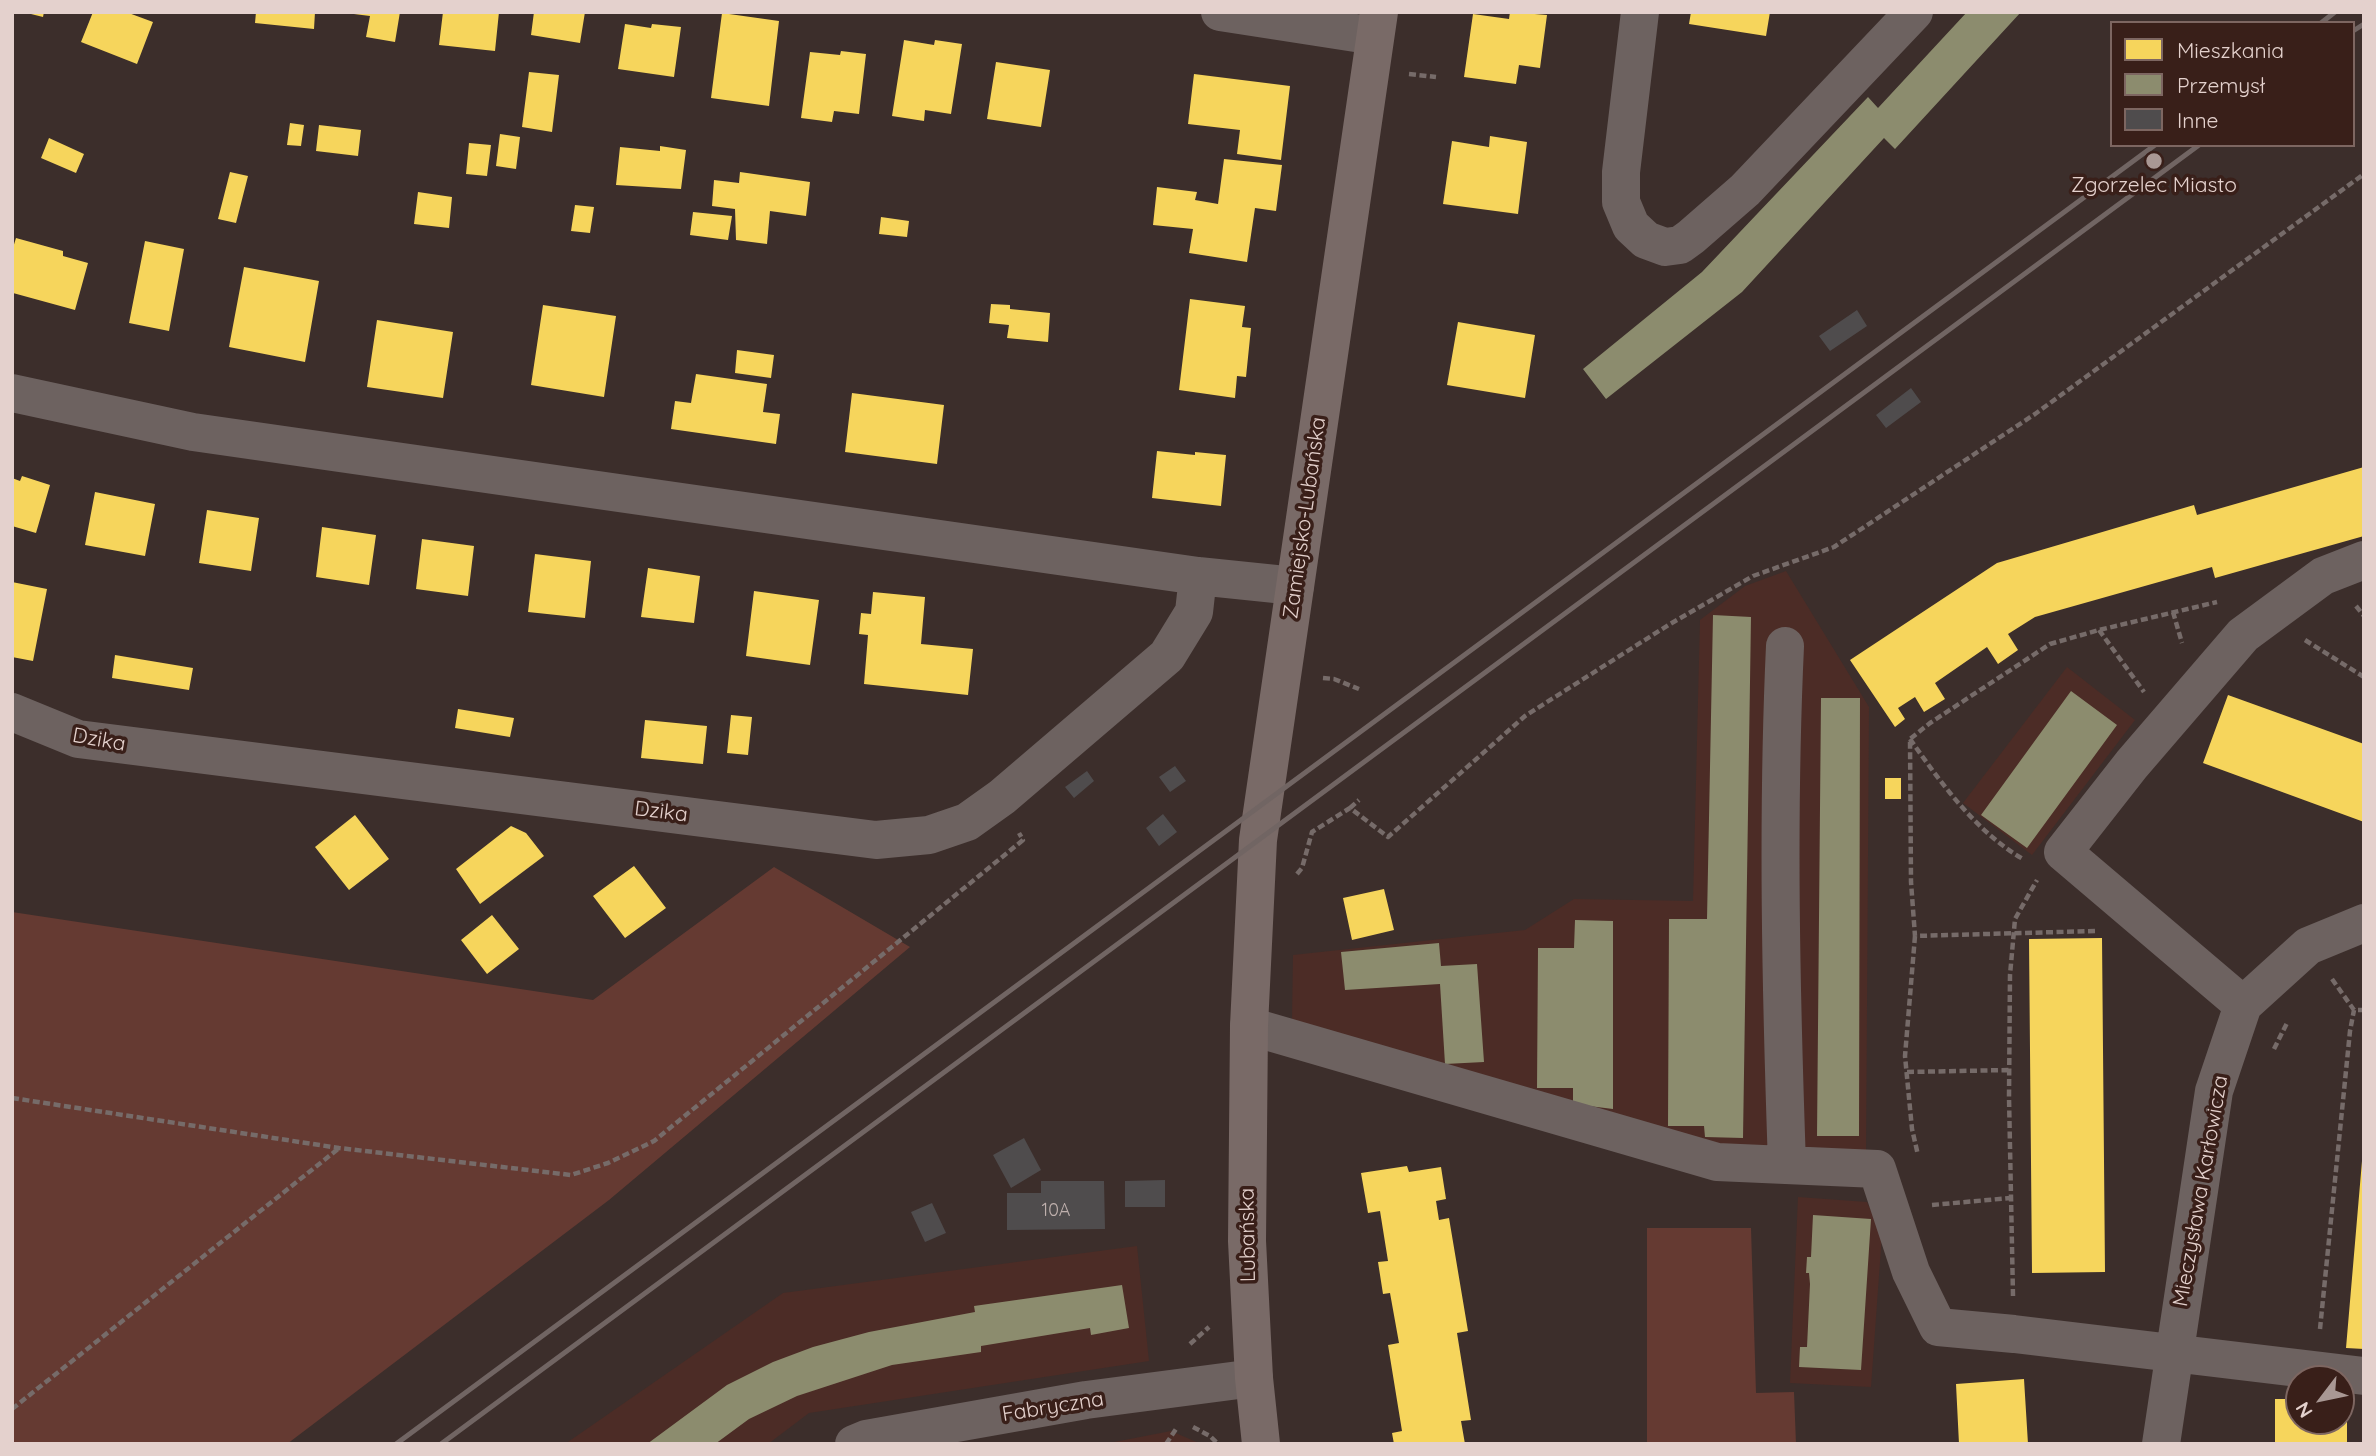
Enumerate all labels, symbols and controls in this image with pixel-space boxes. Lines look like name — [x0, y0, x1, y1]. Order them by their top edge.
legend — [2110, 21, 2355, 147]
text: Mieszkania — [2177, 37, 2284, 63]
text: Przemysł — [2177, 72, 2265, 98]
text: Inne — [2177, 107, 2218, 133]
marker: Zgorzelec Miasto — [2144, 151, 2164, 171]
place label: Zgorzelec Miasto — [2071, 173, 2237, 199]
street label: Zamiejsko-Lubańska — [1278, 416, 1332, 620]
street label: Dzika — [70, 723, 128, 757]
street label: Dzika — [633, 796, 689, 828]
street label: Mieczysława Karłowicza — [2168, 1073, 2234, 1309]
street label: Lubańska — [1235, 1188, 1261, 1282]
house number: 10A — [1042, 1200, 1070, 1222]
north arrow — [2285, 1365, 2355, 1435]
street label: Fabryczna — [1000, 1387, 1106, 1427]
text: N — [2290, 1398, 2318, 1422]

